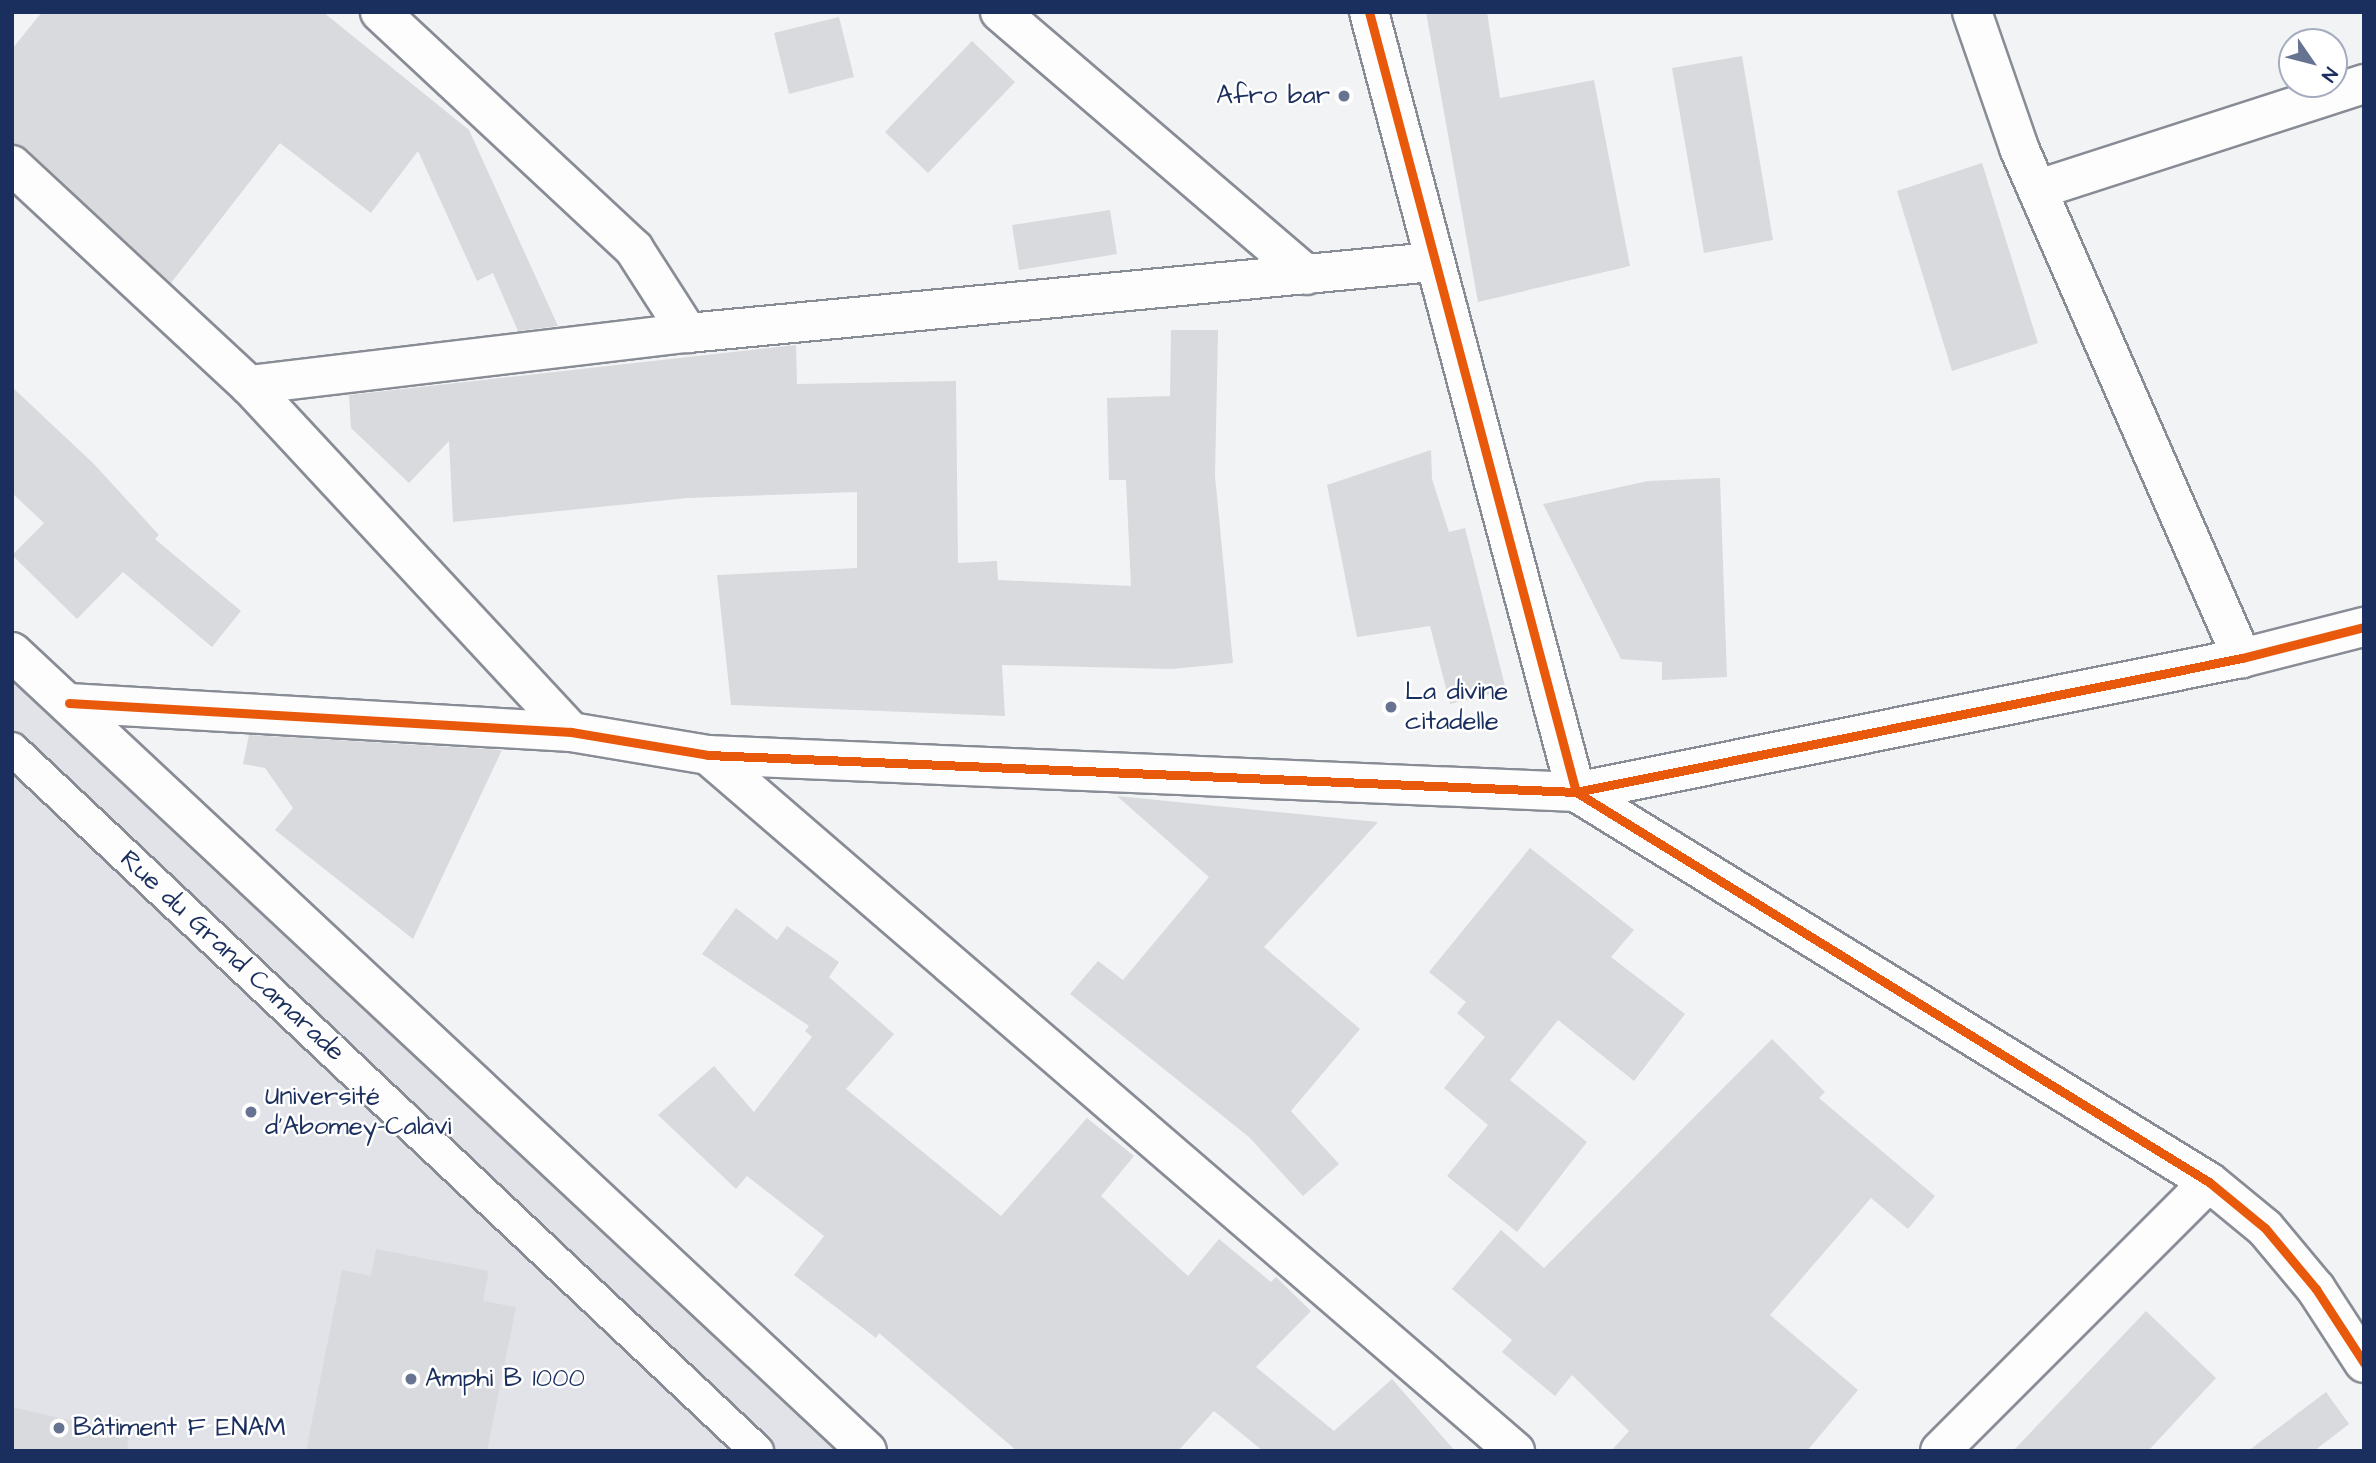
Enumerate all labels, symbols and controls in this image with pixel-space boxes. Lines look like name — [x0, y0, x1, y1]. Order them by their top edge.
north arrow — [2278, 28, 2348, 98]
text: N — [2315, 62, 2343, 87]
place label: Afro bar — [1216, 80, 1330, 112]
marker: Afro bar — [1336, 88, 1352, 104]
place label: La divine citadelle — [1405, 676, 1508, 738]
marker: La divine citadelle — [1383, 699, 1399, 715]
street label: Rue du Grand Camarade — [113, 844, 351, 1068]
place label: Université d'Abomey-Calavi — [265, 1081, 451, 1142]
marker: Université d'Abomey-Calavi — [243, 1104, 259, 1120]
place label: Amphi B 1000 — [425, 1363, 585, 1395]
marker: Amphi B 1000 — [403, 1371, 419, 1387]
place label: Bâtiment F ENAM — [73, 1412, 286, 1444]
marker: Bâtiment F ENAM — [51, 1420, 67, 1436]

